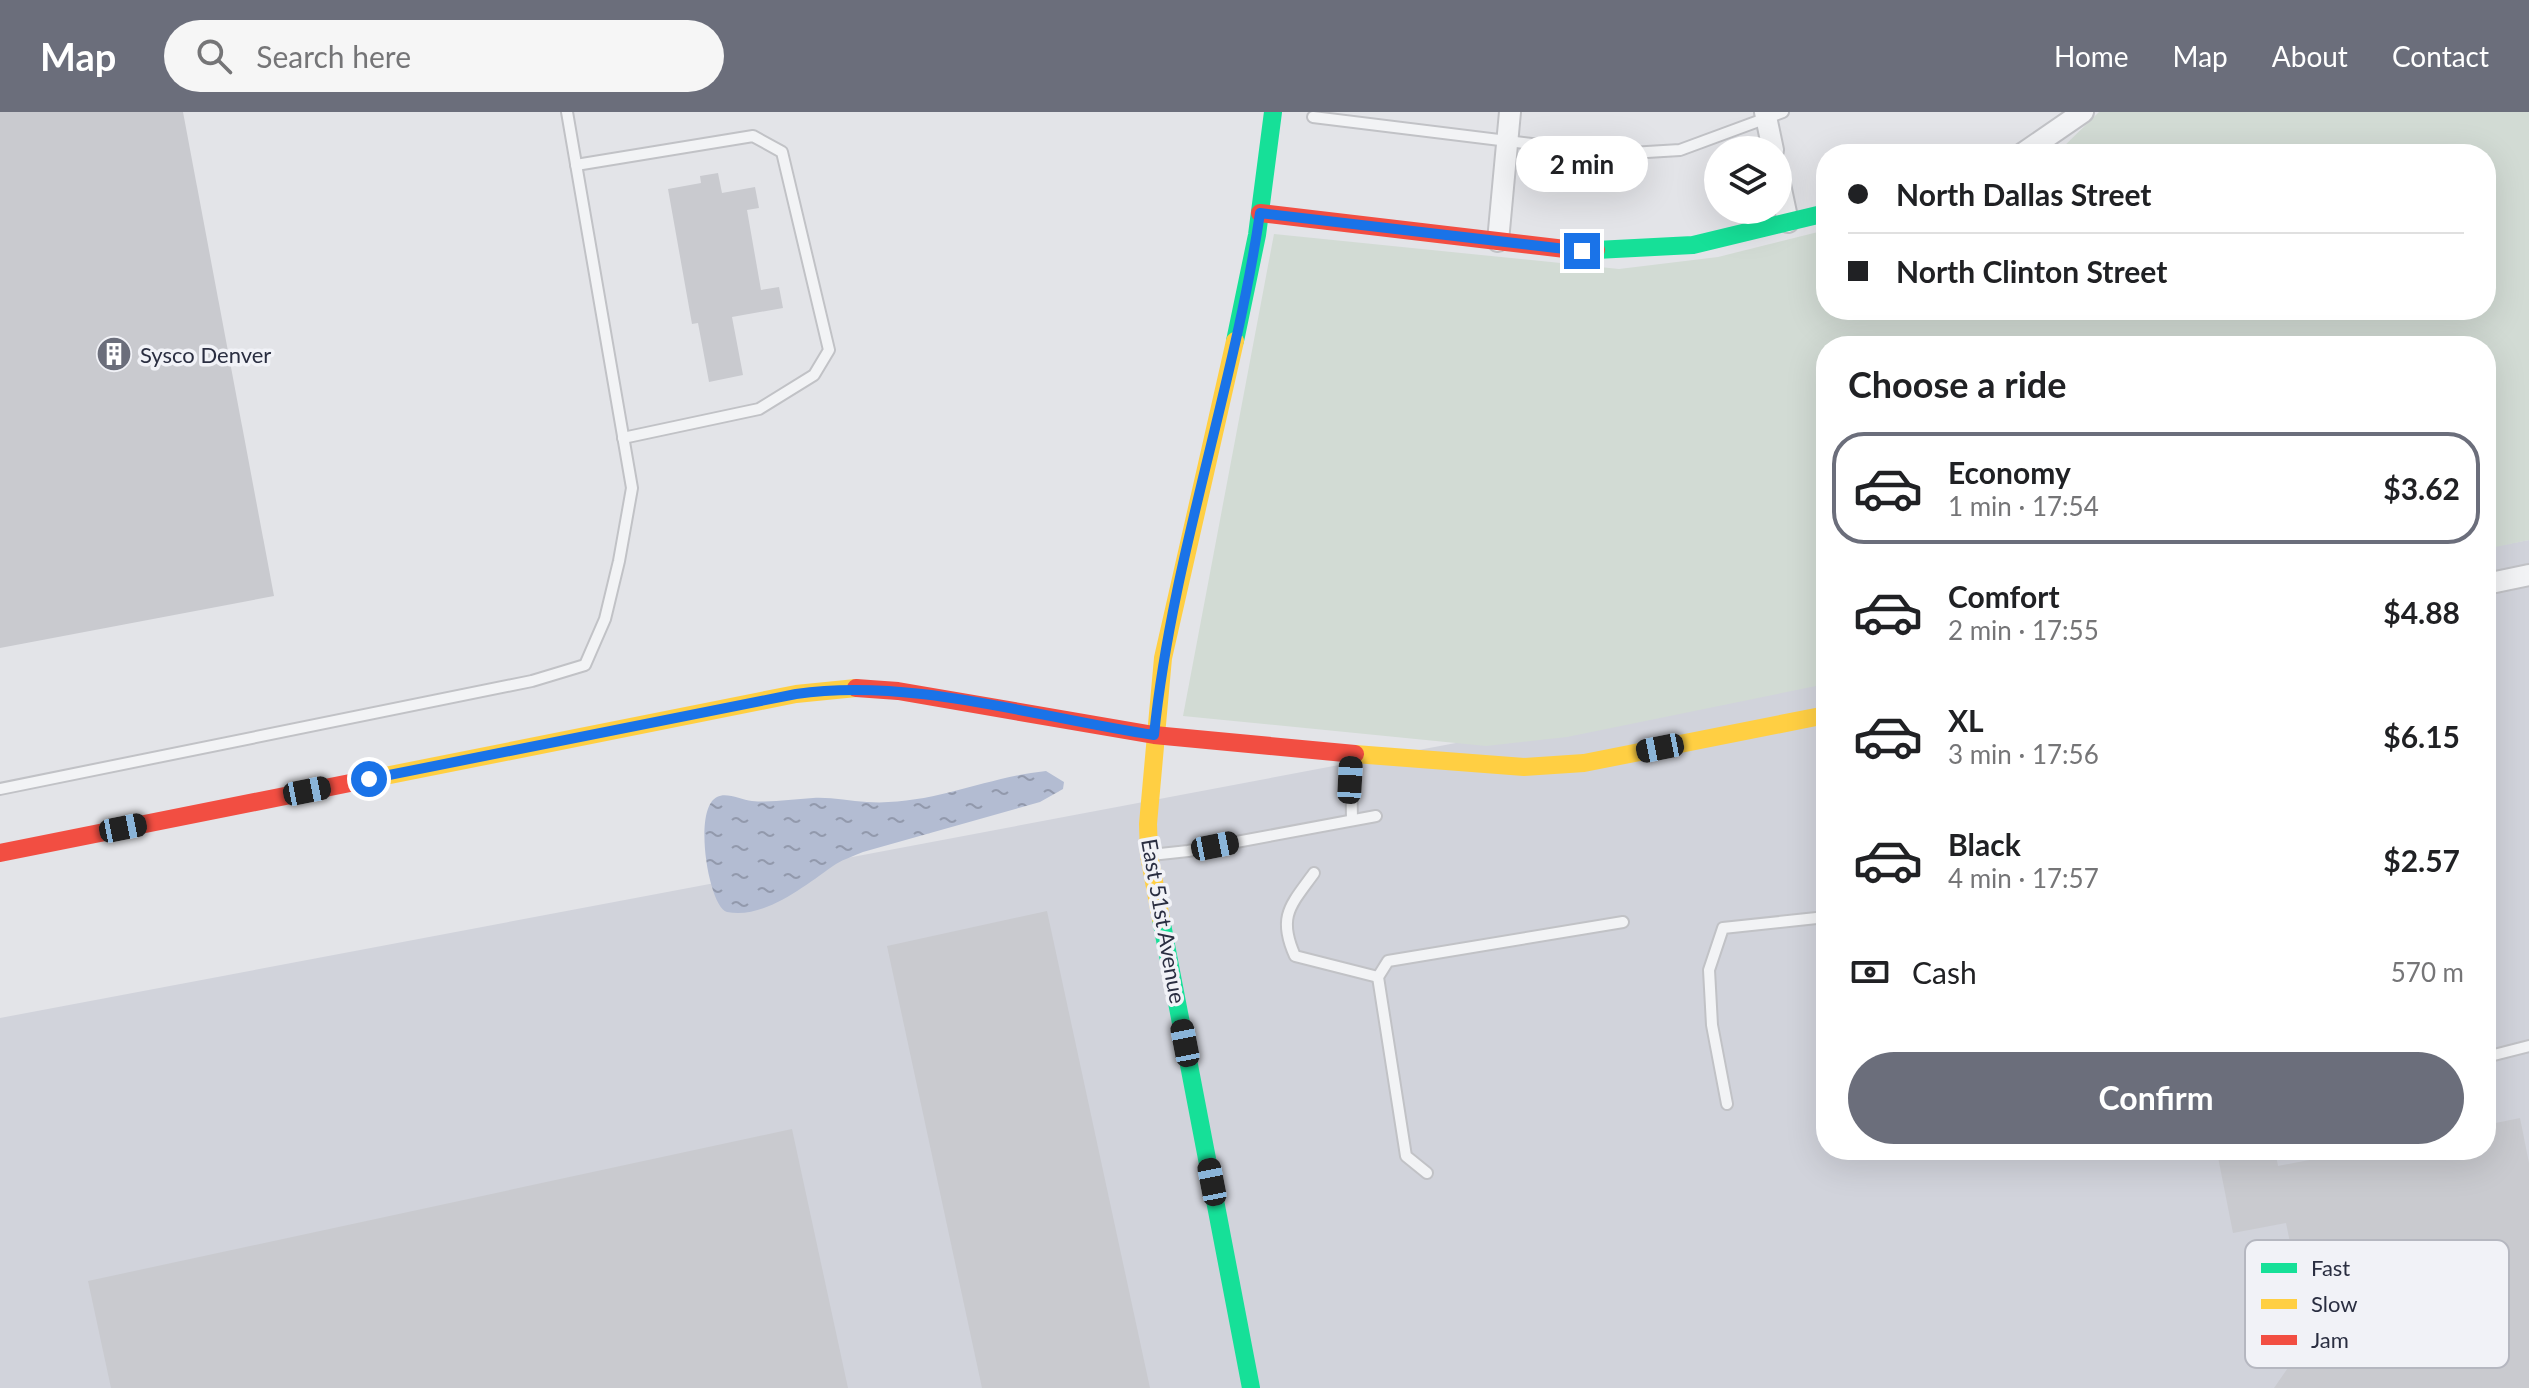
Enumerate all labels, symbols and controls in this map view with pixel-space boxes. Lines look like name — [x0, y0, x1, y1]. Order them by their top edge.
search box — [164, 20, 724, 92]
text: Map — [40, 33, 116, 79]
icon: search — [192, 34, 236, 78]
text: Search here — [256, 38, 411, 74]
text: Home — [2054, 39, 2129, 73]
text: Map — [2173, 39, 2228, 73]
text: About — [2272, 39, 2348, 73]
text: Contact — [2392, 39, 2489, 73]
callout: 2 min — [1516, 135, 1648, 191]
map controls — [1704, 136, 1792, 224]
button: layers — [1704, 136, 1792, 224]
text: 2 min — [1550, 148, 1614, 180]
text: North Dallas Street — [1896, 176, 2151, 212]
route end — [1564, 233, 1600, 269]
text: North Clinton Street — [1896, 253, 2167, 289]
building icon: Sysco Denver — [95, 335, 133, 373]
place label: Sysco Denver — [140, 341, 271, 368]
text: Choose a ride — [1848, 362, 2067, 406]
icon: car — [1852, 452, 1924, 524]
text: Economy — [1948, 454, 2071, 490]
text: $3.62 — [2383, 470, 2460, 506]
text: 1 min · 17:54 — [1948, 490, 2099, 522]
icon: car — [1852, 576, 1924, 648]
text: Comfort — [1948, 578, 2060, 614]
text: $4.88 — [2383, 594, 2460, 630]
text: 2 min · 17:55 — [1948, 614, 2099, 646]
icon: car — [1852, 700, 1924, 772]
text: XL — [1948, 702, 1984, 738]
text: $6.15 — [2383, 718, 2460, 754]
car — [1634, 732, 1686, 764]
text: 3 min · 17:56 — [1948, 738, 2099, 770]
car — [1337, 755, 1363, 805]
route start — [351, 761, 387, 797]
car — [281, 775, 333, 807]
car — [97, 812, 149, 844]
icon: car — [1852, 824, 1924, 896]
text: Black — [1948, 826, 2021, 862]
car — [1189, 830, 1241, 862]
street label: East 51st Avenue — [1136, 836, 1192, 1006]
text: $2.57 — [2383, 842, 2460, 878]
text: 4 min · 17:57 — [1948, 862, 2099, 894]
icon: cash — [1848, 950, 1892, 994]
text: Cash — [1912, 954, 1977, 990]
text: 570 m — [2391, 956, 2464, 988]
car — [1169, 1017, 1201, 1069]
button: Confirm — [1848, 1052, 2464, 1144]
car — [1196, 1156, 1228, 1208]
legend — [2245, 1240, 2509, 1368]
text: Fast — [2311, 1254, 2350, 1281]
text: Slow — [2311, 1290, 2358, 1317]
text: Jam — [2311, 1326, 2349, 1353]

